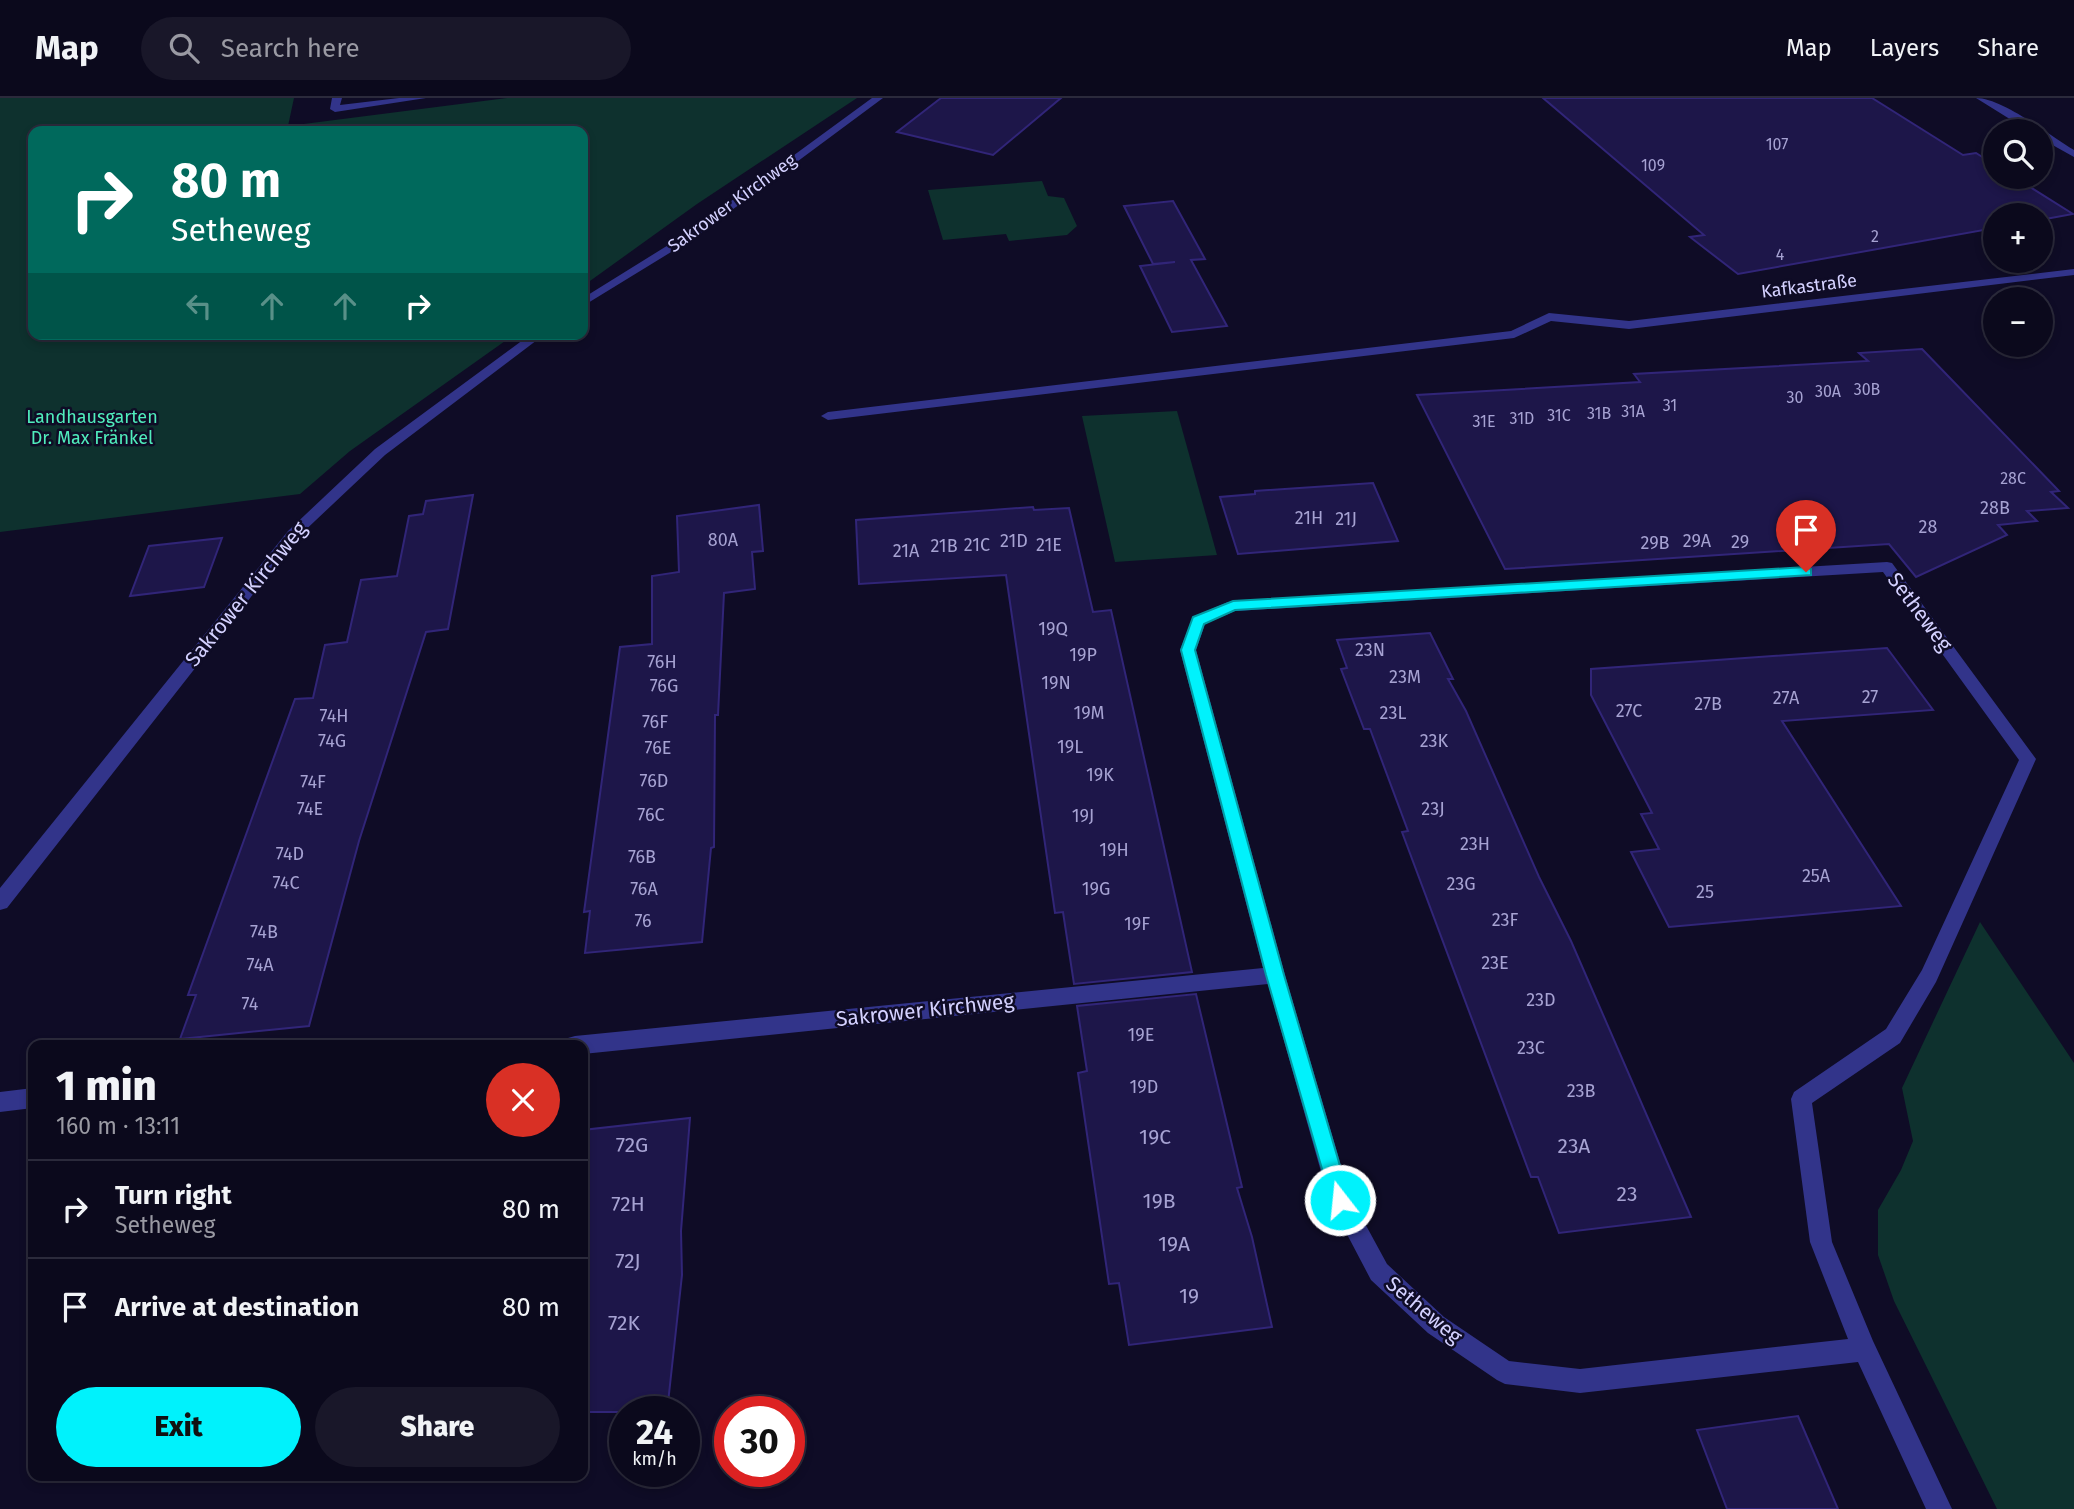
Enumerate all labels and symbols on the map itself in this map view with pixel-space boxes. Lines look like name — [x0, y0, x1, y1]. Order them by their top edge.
house number: 107 — [1766, 135, 1788, 154]
street label: Sakrower Kirchweg — [663, 149, 801, 257]
house number: 109 — [1641, 156, 1665, 175]
house number: 2 — [1871, 227, 1879, 246]
house number: 4 — [1776, 245, 1785, 264]
street label: Kafkastraße — [1760, 269, 1858, 303]
house number: 30B — [1854, 380, 1881, 399]
house number: 30A — [1815, 382, 1842, 401]
house number: 30 — [1787, 388, 1804, 407]
house number: 31 — [1663, 396, 1677, 415]
house number: 31A — [1621, 402, 1646, 421]
house number: 31B — [1587, 404, 1611, 423]
park label: Landhausgarten Dr. Max Fränkel — [26, 406, 158, 449]
house number: 31C — [1547, 406, 1571, 425]
house number: 31D — [1510, 409, 1534, 428]
house number: 31E — [1472, 412, 1496, 431]
house number: 28C — [2000, 469, 2026, 488]
house number: 28B — [1980, 497, 2010, 519]
pin — [1776, 500, 1836, 572]
house number: 21H — [1295, 507, 1323, 529]
house number: 21J — [1335, 508, 1357, 530]
street label: Sakrower Kirchweg — [180, 516, 312, 672]
house number: 28 — [1919, 516, 1937, 538]
house number: 80A — [708, 529, 739, 551]
house number: 21D — [1000, 530, 1028, 552]
house number: 29A — [1683, 530, 1712, 552]
house number: 29 — [1731, 531, 1749, 553]
house number: 29B — [1640, 532, 1670, 554]
house number: 21C — [964, 534, 990, 556]
house number: 21E — [1036, 534, 1062, 556]
house number: 21B — [930, 535, 958, 557]
house number: 21A — [893, 540, 920, 562]
street label: Setheweg — [1882, 568, 1958, 656]
house number: 19Q — [1038, 618, 1068, 640]
house number: 23N — [1355, 639, 1385, 661]
house number: 19P — [1069, 644, 1097, 666]
house number: 76H — [647, 651, 677, 673]
house number: 23M — [1389, 666, 1421, 688]
house number: 19N — [1041, 672, 1071, 694]
house number: 76G — [650, 675, 678, 697]
house number: 27 — [1862, 686, 1878, 708]
house number: 27A — [1773, 687, 1800, 709]
house number: 27B — [1694, 693, 1722, 715]
house number: 27C — [1616, 700, 1642, 722]
house number: 19M — [1073, 702, 1105, 724]
house number: 23L — [1380, 702, 1406, 724]
house number: 74H — [319, 705, 349, 727]
house number: 76F — [642, 711, 668, 733]
house number: 74G — [318, 730, 346, 752]
house number: 23K — [1420, 730, 1449, 752]
house number: 19L — [1057, 736, 1083, 758]
house number: 76E — [645, 737, 671, 759]
house number: 19K — [1086, 764, 1114, 786]
house number: 76D — [640, 770, 668, 792]
house number: 74F — [300, 771, 326, 793]
house number: 74E — [297, 798, 323, 820]
house number: 23J — [1421, 798, 1445, 820]
house number: 76C — [637, 804, 665, 826]
house number: 19J — [1072, 805, 1094, 827]
house number: 23H — [1460, 833, 1490, 855]
house number: 19H — [1099, 839, 1129, 861]
house number: 74D — [276, 843, 304, 865]
house number: 76B — [628, 846, 656, 868]
house number: 25A — [1802, 865, 1831, 887]
house number: 74C — [273, 872, 299, 894]
house number: 23G — [1446, 873, 1476, 895]
house number: 76A — [630, 878, 658, 900]
house number: 19G — [1082, 878, 1110, 900]
house number: 25 — [1696, 881, 1714, 903]
house number: 23F — [1492, 909, 1518, 931]
house number: 76 — [634, 910, 652, 932]
house number: 19F — [1124, 913, 1150, 935]
house number: 74B — [250, 921, 278, 943]
house number: 23E — [1481, 952, 1509, 974]
house number: 74A — [246, 954, 274, 976]
street label: Sakrower Kirchweg — [835, 988, 1015, 1032]
house number: 23D — [1526, 989, 1556, 1011]
house number: 74 — [242, 993, 259, 1015]
house number: 19E — [1128, 1024, 1154, 1046]
house number: 23C — [1517, 1037, 1545, 1059]
house number: 19D — [1130, 1076, 1158, 1098]
house number: 23B — [1567, 1080, 1595, 1102]
house number: 19C — [1139, 1124, 1171, 1150]
house number: 72G — [616, 1132, 648, 1158]
house number: 23A — [1558, 1133, 1590, 1159]
position arrow — [1303, 1163, 1377, 1237]
house number: 23 — [1617, 1181, 1637, 1207]
house number: 19B — [1143, 1188, 1175, 1214]
house number: 72H — [611, 1191, 645, 1217]
house number: 19A — [1158, 1231, 1190, 1257]
house number: 72J — [615, 1248, 641, 1274]
street label: Setheweg — [1381, 1271, 1468, 1349]
house number: 19 — [1179, 1283, 1199, 1309]
house number: 72K — [608, 1310, 641, 1336]
speed limit sign: 30 — [714, 1396, 805, 1487]

